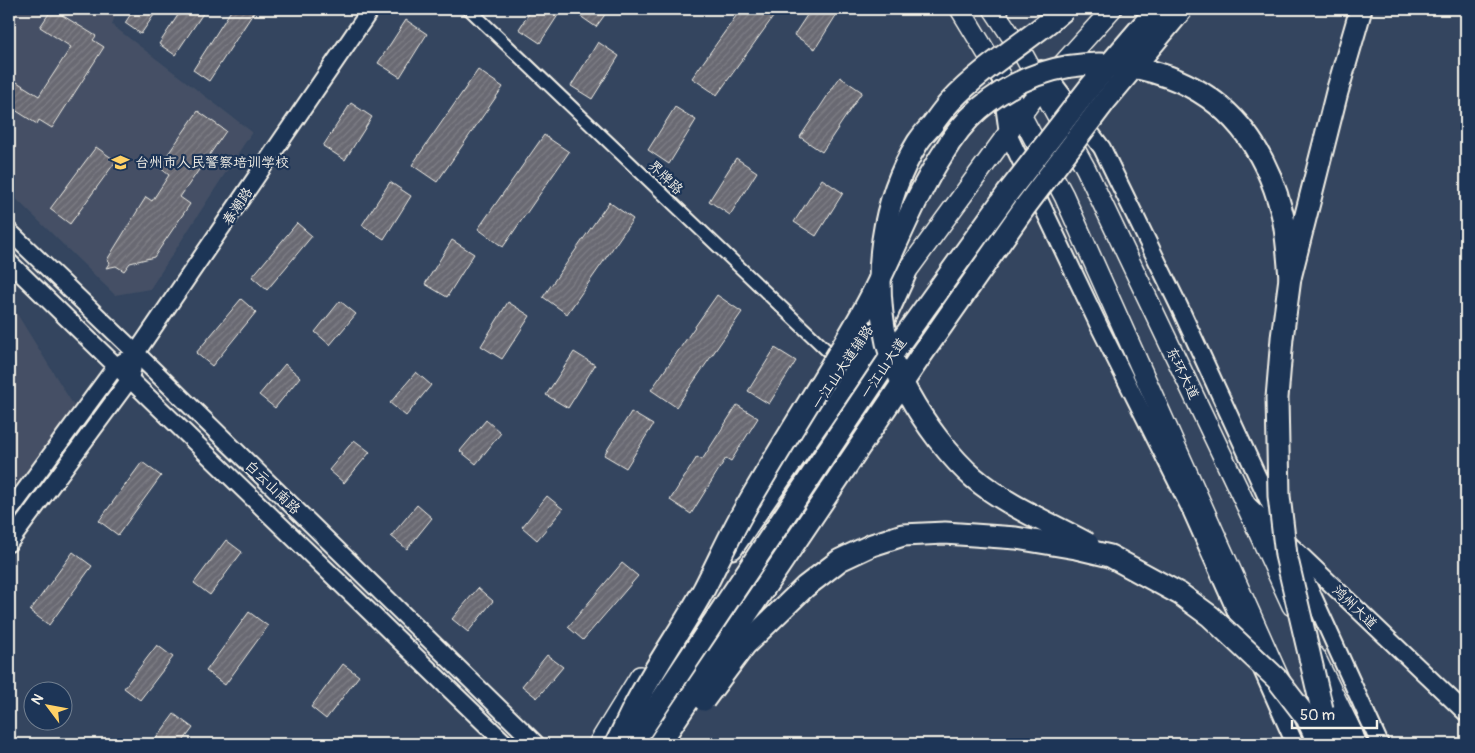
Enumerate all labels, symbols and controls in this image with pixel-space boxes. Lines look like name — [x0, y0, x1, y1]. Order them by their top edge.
school or university icon: 台州市人民警察培训学校 — [111, 152, 131, 172]
place label: 台州市人民警察培训学校 — [135, 154, 289, 171]
street label: 界牌路 — [645, 157, 687, 198]
street label: 春潮路 — [219, 184, 256, 228]
street label: 一江山大道辅路 — [808, 322, 877, 413]
street label: 一江山大道 — [857, 335, 910, 402]
street label: 东环大道 — [1163, 344, 1202, 402]
street label: 白云山南路 — [242, 457, 304, 518]
street label: 鸿州大道 — [1329, 582, 1381, 633]
north arrow — [22, 680, 72, 730]
text: N — [28, 691, 47, 708]
scale bar — [1292, 698, 1378, 730]
text: 50 m — [1300, 706, 1335, 725]

